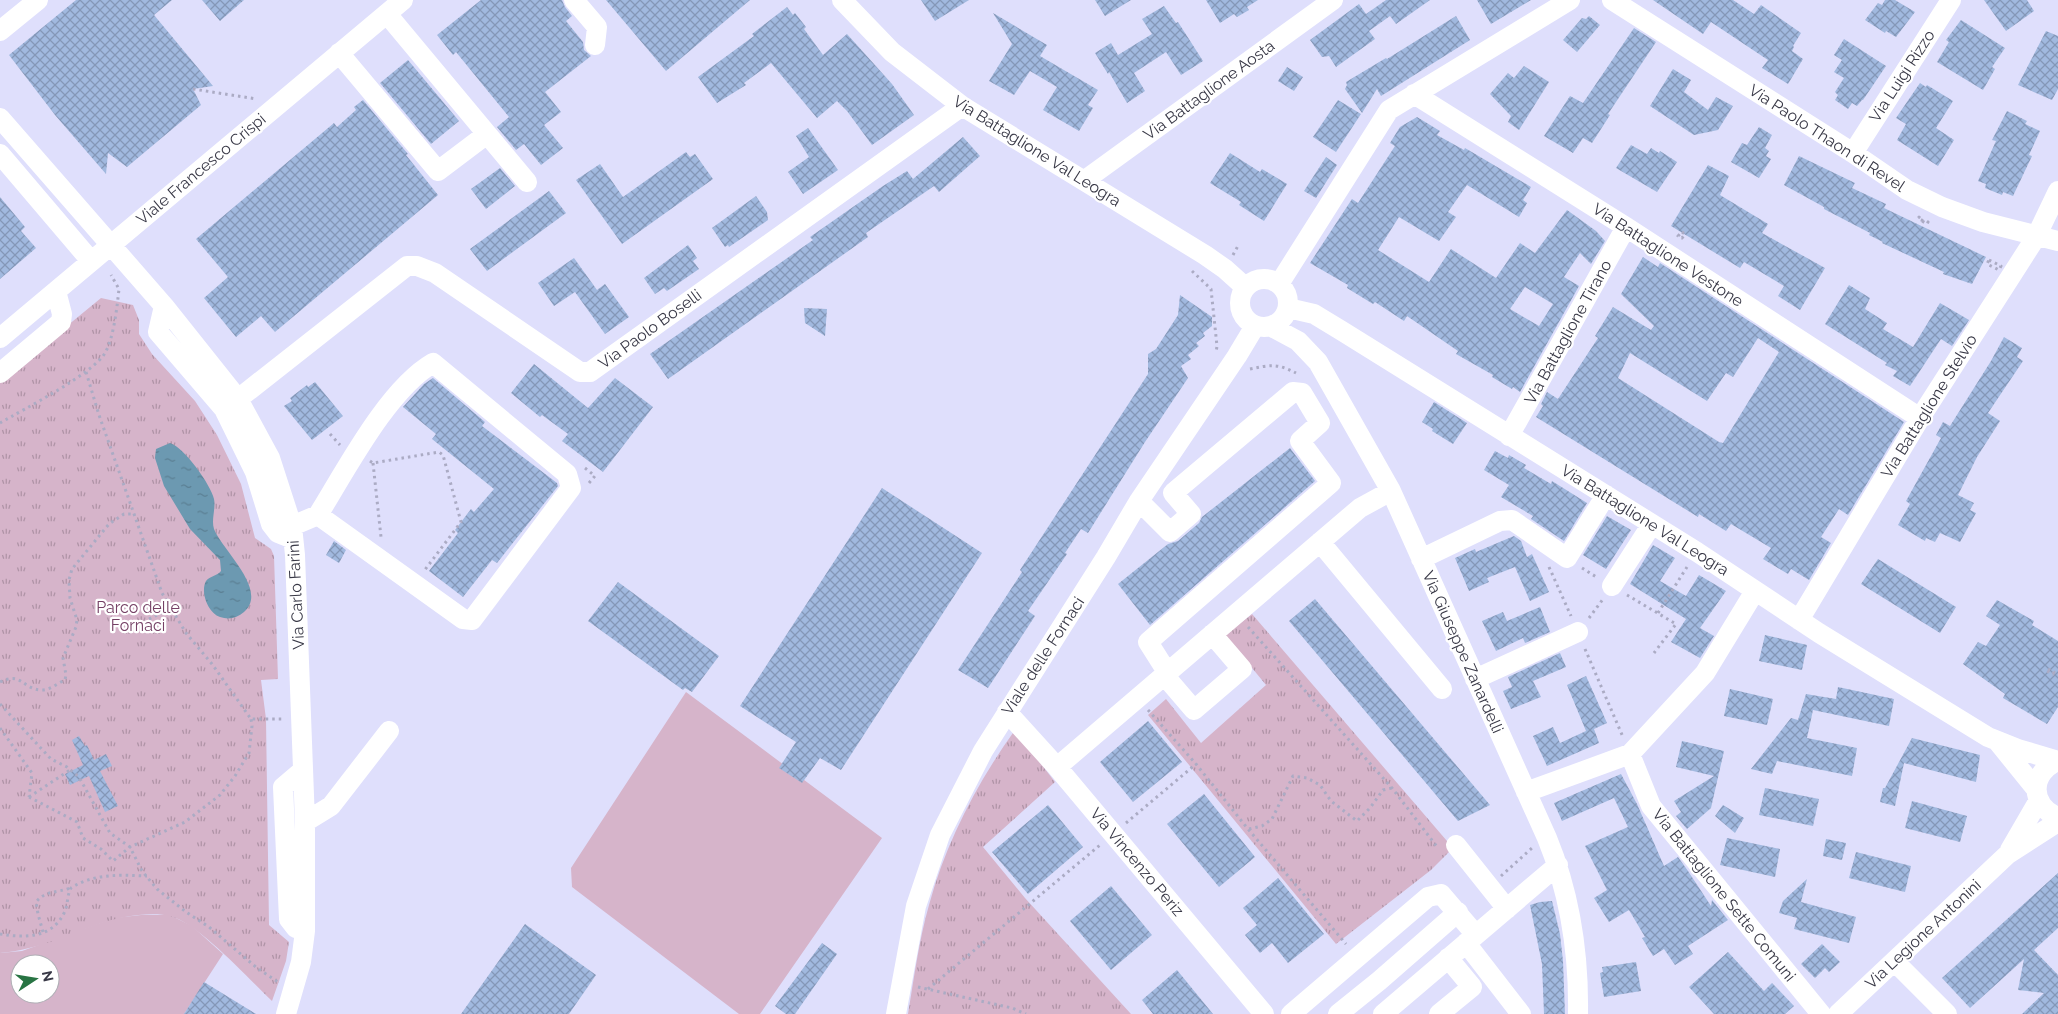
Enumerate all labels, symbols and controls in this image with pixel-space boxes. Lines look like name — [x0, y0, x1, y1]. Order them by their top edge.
street label: Via Luigi Rizzo — [1865, 26, 1939, 126]
street label: Via Battaglione Aosta — [1140, 36, 1278, 144]
street label: Via Paolo Thaon di Revel — [1745, 80, 1909, 196]
street label: Via Battaglione Val Leogra — [950, 91, 1124, 211]
street label: Viale Francesco Crispi — [133, 109, 269, 229]
street label: Via Battaglione Vestone — [1589, 199, 1747, 311]
street label: Via Battaglione Tirano — [1520, 257, 1616, 407]
street label: Via Paolo Boselli — [595, 285, 705, 373]
street label: Via Battaglione Stelvio — [1877, 331, 1981, 481]
street label: Via Battaglione Val Leogra — [1558, 460, 1732, 580]
street label: Via Carlo Farini — [284, 540, 308, 650]
street label: Via Giuseppe Zanardelli — [1419, 568, 1507, 736]
street label: Viale delle Fornaci — [998, 593, 1088, 719]
park label: Parco delle Fornaci — [96, 598, 180, 635]
street label: Via Vincenzo Periz — [1086, 804, 1188, 920]
street label: Via Battaglione Sette Comuni — [1648, 805, 1800, 985]
street label: Via Legione Antonini — [1861, 875, 1985, 993]
north arrow — [10, 954, 60, 1004]
text: N — [39, 969, 57, 983]

